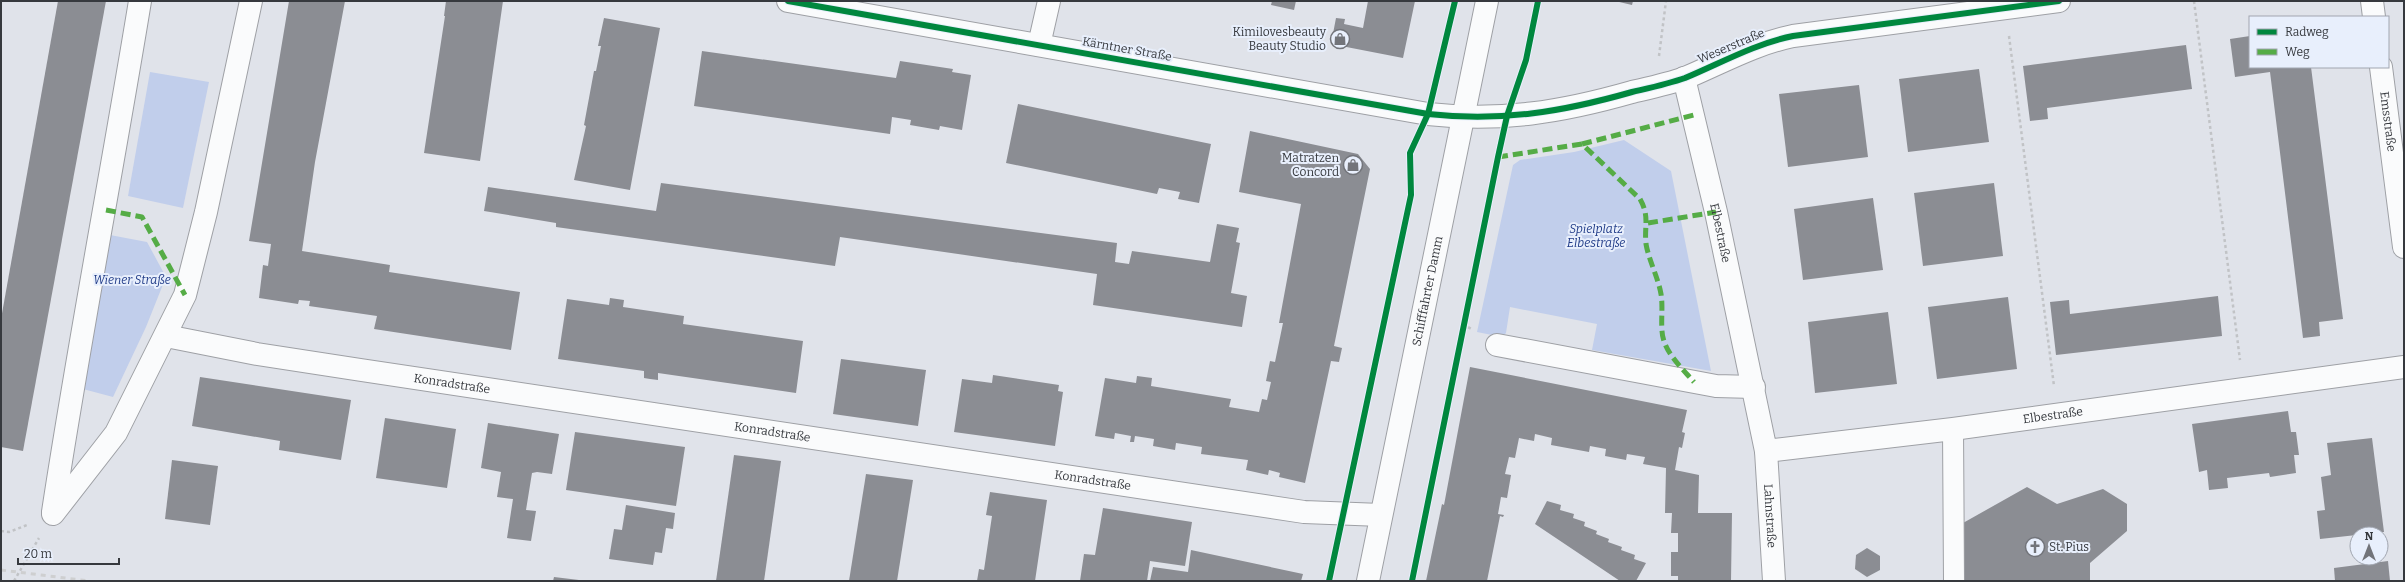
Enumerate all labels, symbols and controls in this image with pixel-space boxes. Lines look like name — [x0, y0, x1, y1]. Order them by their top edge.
legend — [2249, 16, 2389, 68]
place label: Kimilovesbeauty Beauty Studio — [1232, 25, 1327, 53]
text: Radweg — [2285, 25, 2329, 39]
street label: Weserstraße — [1695, 26, 1767, 66]
shop icon: Kimilovesbeauty Beauty Studio — [1329, 28, 1351, 50]
street label: Kärntner Straße — [1081, 34, 1173, 64]
text: Weg — [2285, 45, 2310, 59]
street label: Emsstraße — [2377, 91, 2399, 152]
place label: Matratzen Concord — [1282, 151, 1339, 179]
shop icon: Matratzen Concord — [1342, 154, 1364, 176]
street label: Elbestraße — [1707, 202, 1733, 264]
park label: Spielplatz Elbestraße — [1567, 222, 1625, 250]
street label: Schifffahrter Damm — [1409, 234, 1446, 347]
park label: Wiener Straße — [93, 273, 171, 287]
street label: Konradstraße — [413, 371, 491, 396]
street label: Elbestraße — [2022, 404, 2084, 426]
street label: Konradstraße — [733, 419, 812, 445]
street label: Konradstraße — [1054, 468, 1132, 493]
street label: Lahnstraße — [1761, 483, 1779, 548]
north arrow — [2349, 526, 2389, 566]
text: N — [2365, 530, 2374, 543]
church icon: St. Pius — [2024, 536, 2046, 558]
scale bar — [18, 540, 119, 566]
place label: St. Pius — [2049, 540, 2089, 554]
text: 20 m — [24, 547, 53, 561]

